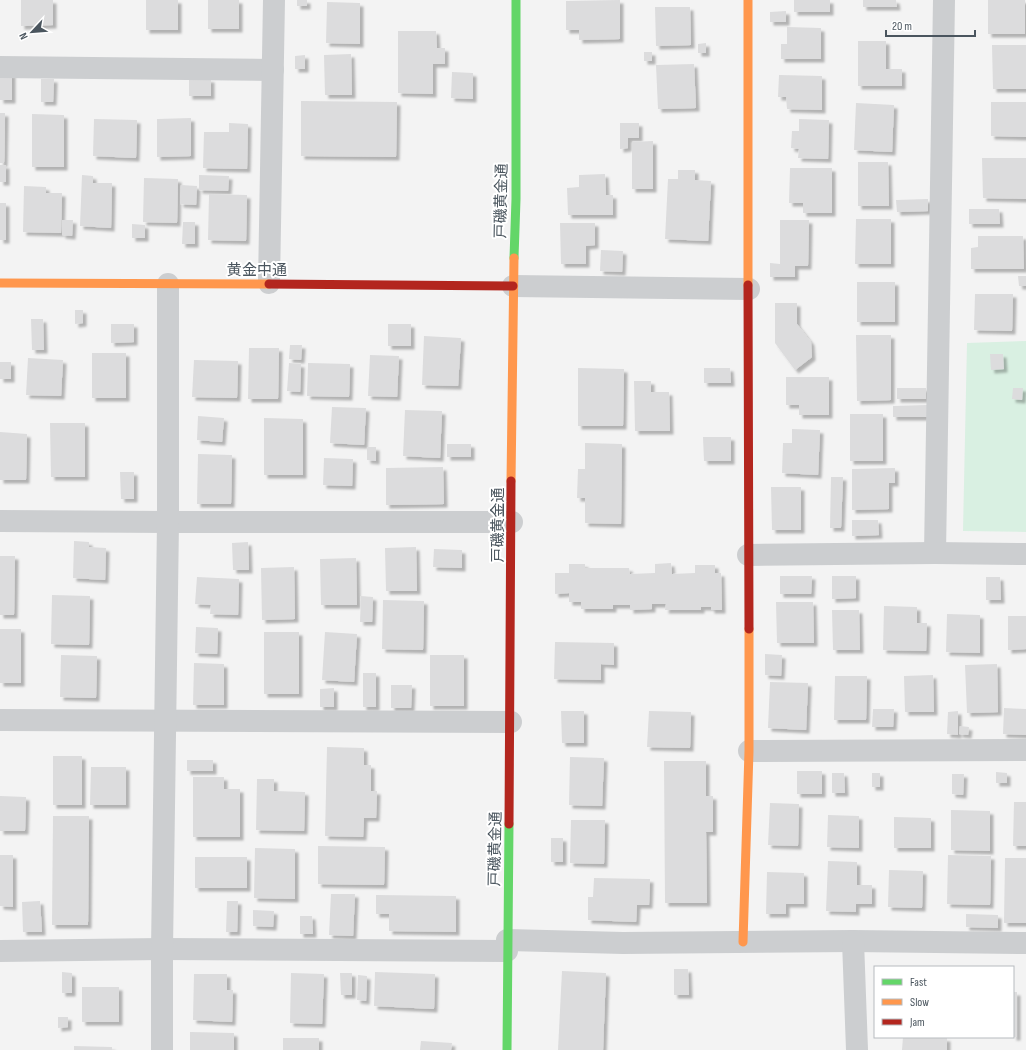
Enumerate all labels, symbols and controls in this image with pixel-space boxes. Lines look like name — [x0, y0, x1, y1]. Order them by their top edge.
north arrow — [12, 12, 52, 52]
scale bar — [886, 12, 975, 38]
text: 20 m — [892, 19, 912, 34]
text: N — [16, 31, 31, 42]
street label: 戸磯黄金通 — [491, 163, 512, 239]
street label: 黄金中通 — [227, 261, 287, 280]
street label: 戸磯黄金通 — [489, 487, 508, 563]
street label: 戸磯黄金通 — [485, 811, 506, 887]
legend — [874, 966, 1014, 1038]
text: Fast — [910, 975, 927, 990]
text: Slow — [910, 995, 929, 1010]
text: Jam — [909, 1015, 925, 1030]

